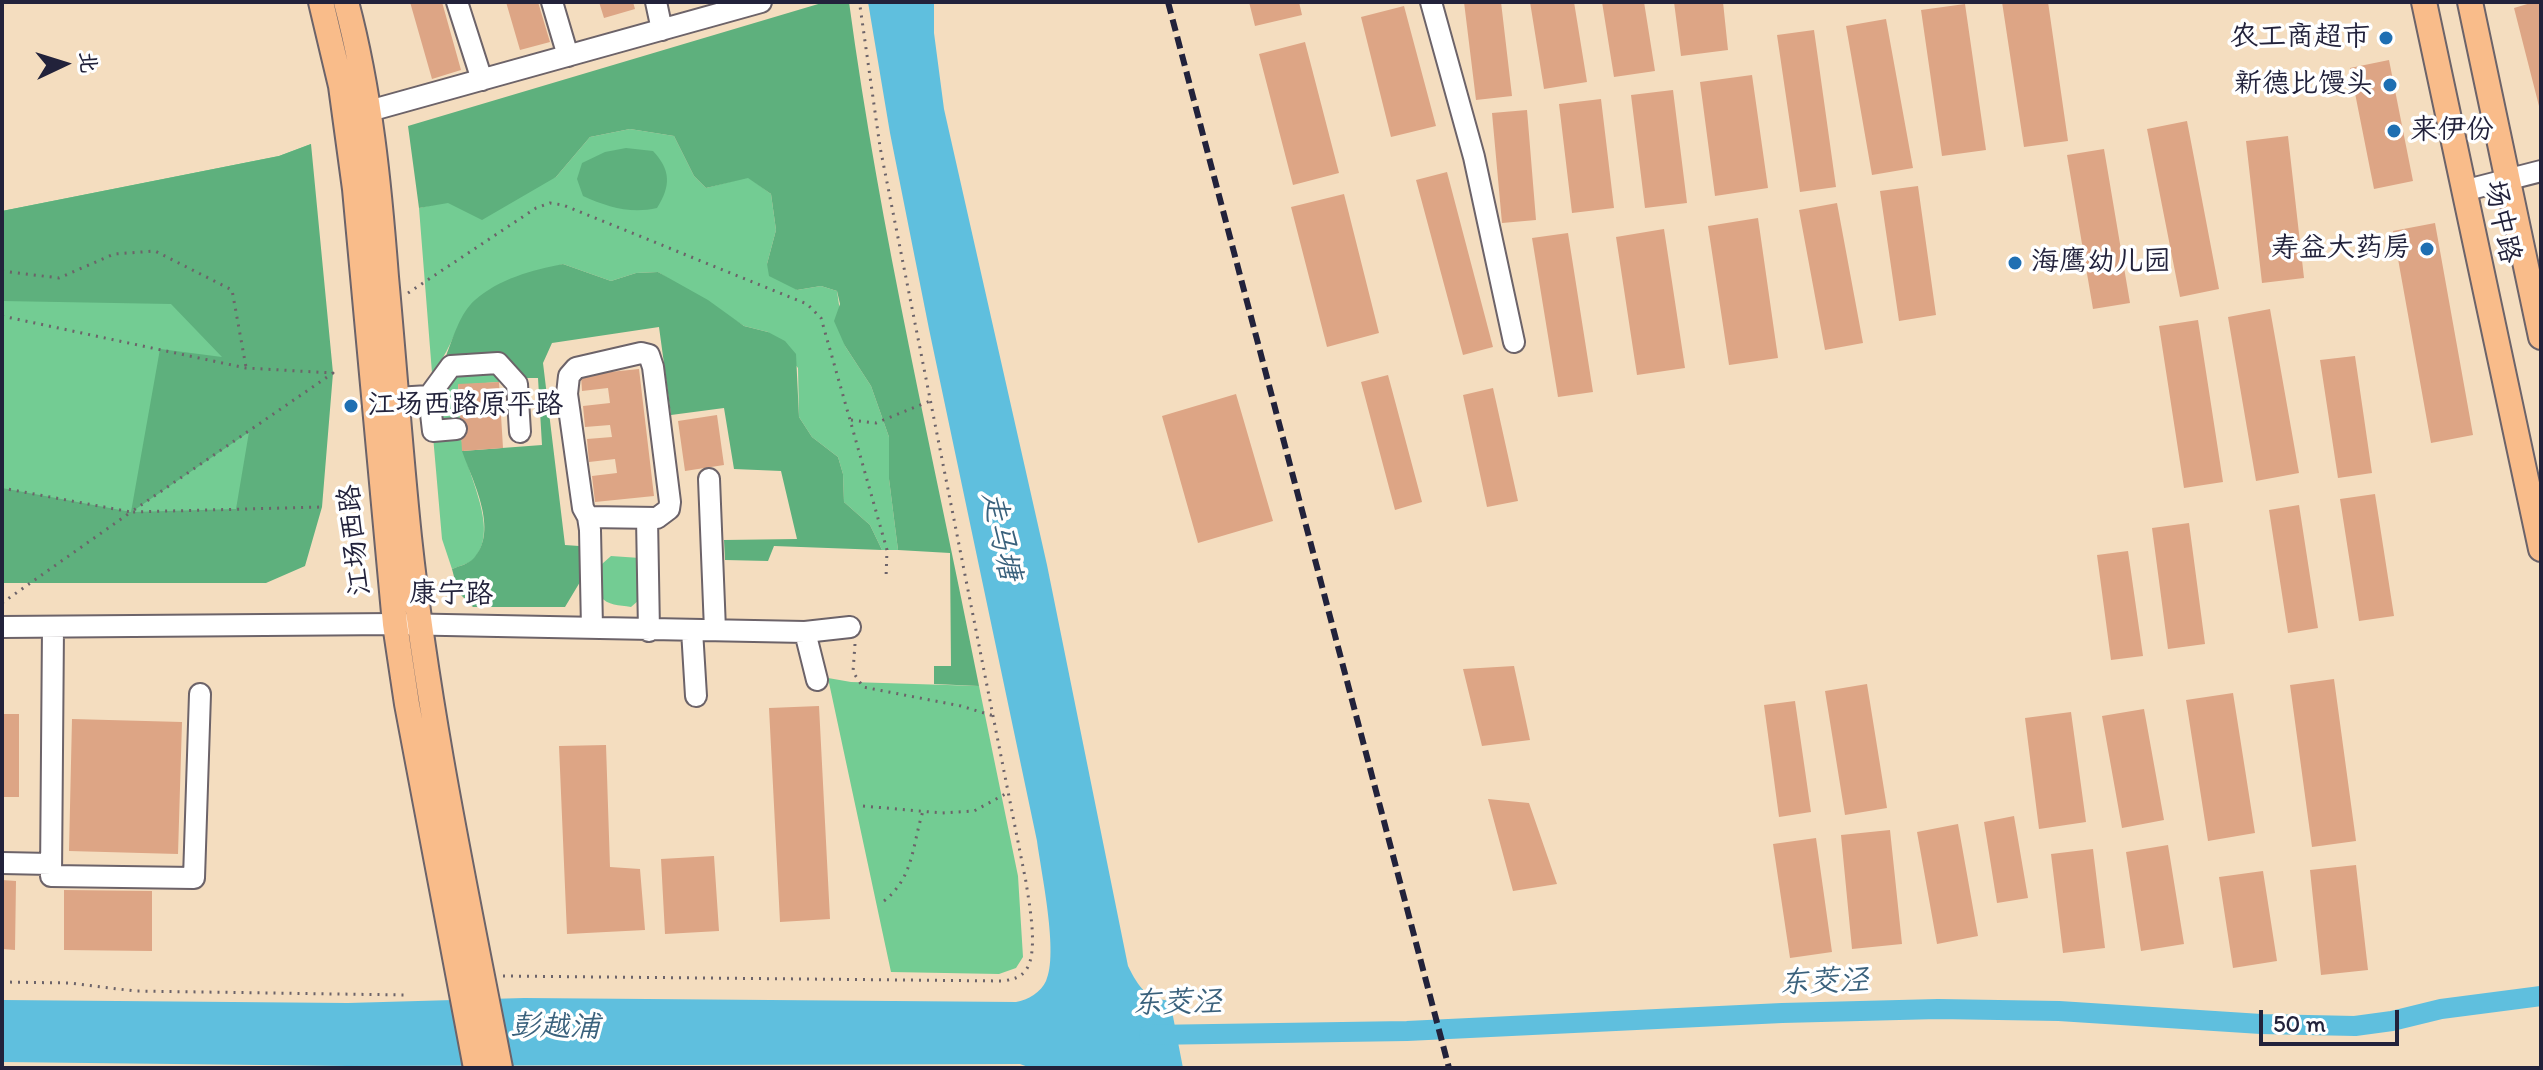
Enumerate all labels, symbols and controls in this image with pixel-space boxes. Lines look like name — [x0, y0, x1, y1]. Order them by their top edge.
place label: 农工商超市 — [2230, 21, 2370, 55]
north arrow — [24, 24, 104, 104]
marker: 农工商超市 — [2377, 29, 2395, 47]
text: 北 — [74, 50, 103, 74]
place label: 新德比馒头 — [2234, 68, 2374, 102]
marker: 新德比馒头 — [2381, 76, 2399, 94]
place label: 来伊份 — [2410, 114, 2494, 148]
marker: 来伊份 — [2385, 122, 2403, 140]
street label: 场中路 — [2476, 177, 2526, 267]
place label: 寿益大药房 — [2271, 232, 2411, 266]
marker: 寿益大药房 — [2418, 240, 2436, 258]
place label: 海鹰幼儿园 — [2031, 246, 2171, 280]
marker: 海鹰幼儿园 — [2006, 254, 2024, 272]
place label: 江场西路原平路 — [367, 389, 563, 423]
marker: 江场西路原平路 — [342, 397, 360, 415]
street label: 江场西路 — [333, 483, 379, 597]
water label: 走马塘 — [973, 488, 1027, 584]
street label: 康宁路 — [409, 577, 493, 613]
water label: 东茭泾 — [1778, 963, 1870, 1003]
water label: 东茭泾 — [1132, 985, 1222, 1023]
scale bar — [2263, 994, 2403, 1044]
water label: 彭越浦 — [510, 1009, 600, 1047]
text: 50 m — [2273, 1009, 2326, 1038]

